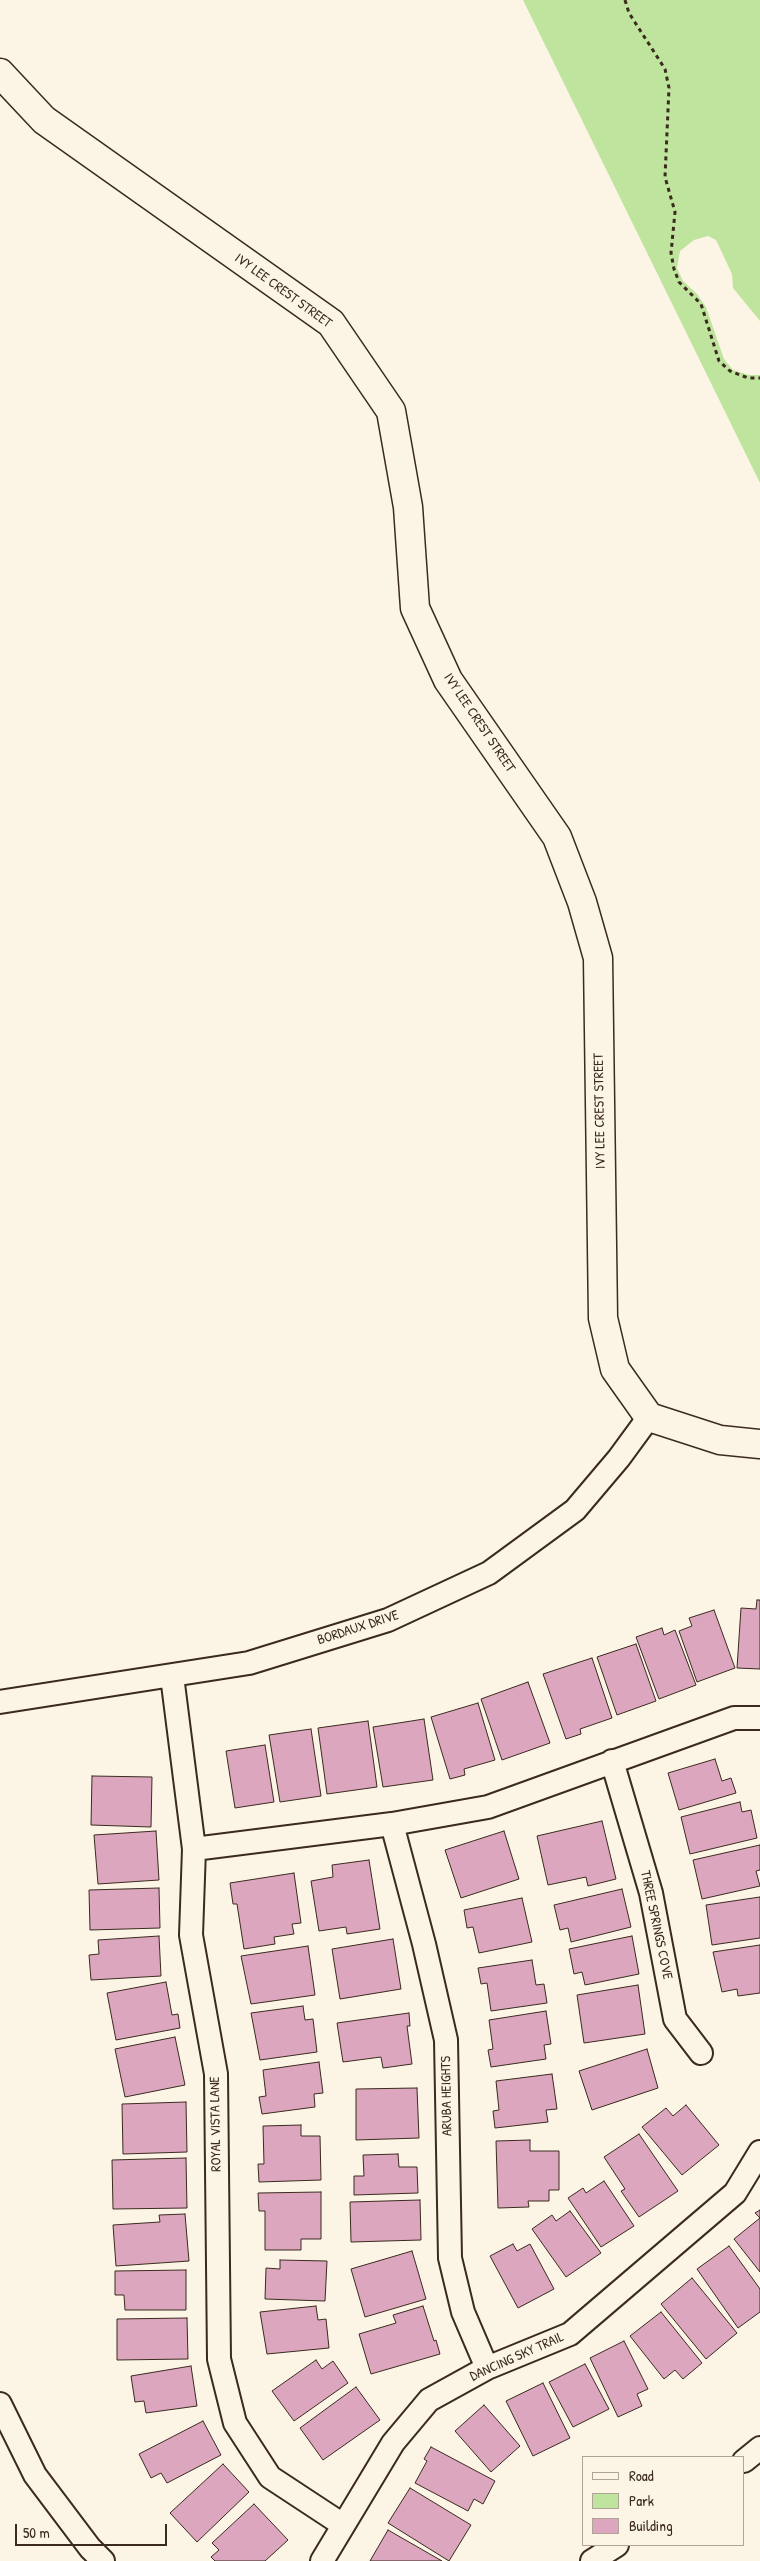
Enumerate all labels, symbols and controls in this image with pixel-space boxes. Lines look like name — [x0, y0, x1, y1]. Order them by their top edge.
street label: IVY LEE CREST STREET — [231, 250, 335, 332]
street label: IVY LEE CREST STREET — [440, 670, 518, 776]
street label: IVY LEE CREST STREET — [591, 1053, 609, 1169]
street label: BORDAUX DRIVE — [315, 1607, 401, 1649]
street label: THREE SPRINGS COVE — [636, 1869, 676, 1981]
street label: ARUBA HEIGHTS — [438, 2056, 456, 2136]
street label: ROYAL VISTA LANE — [207, 2076, 225, 2172]
street label: DANCING SKY TRAIL — [468, 2329, 566, 2385]
legend — [582, 2456, 745, 2546]
text: Road — [629, 2465, 654, 2486]
text: Park — [629, 2490, 654, 2511]
scale bar — [18, 2514, 170, 2546]
text: Building — [629, 2515, 673, 2536]
text: 50 m — [23, 2522, 50, 2543]

